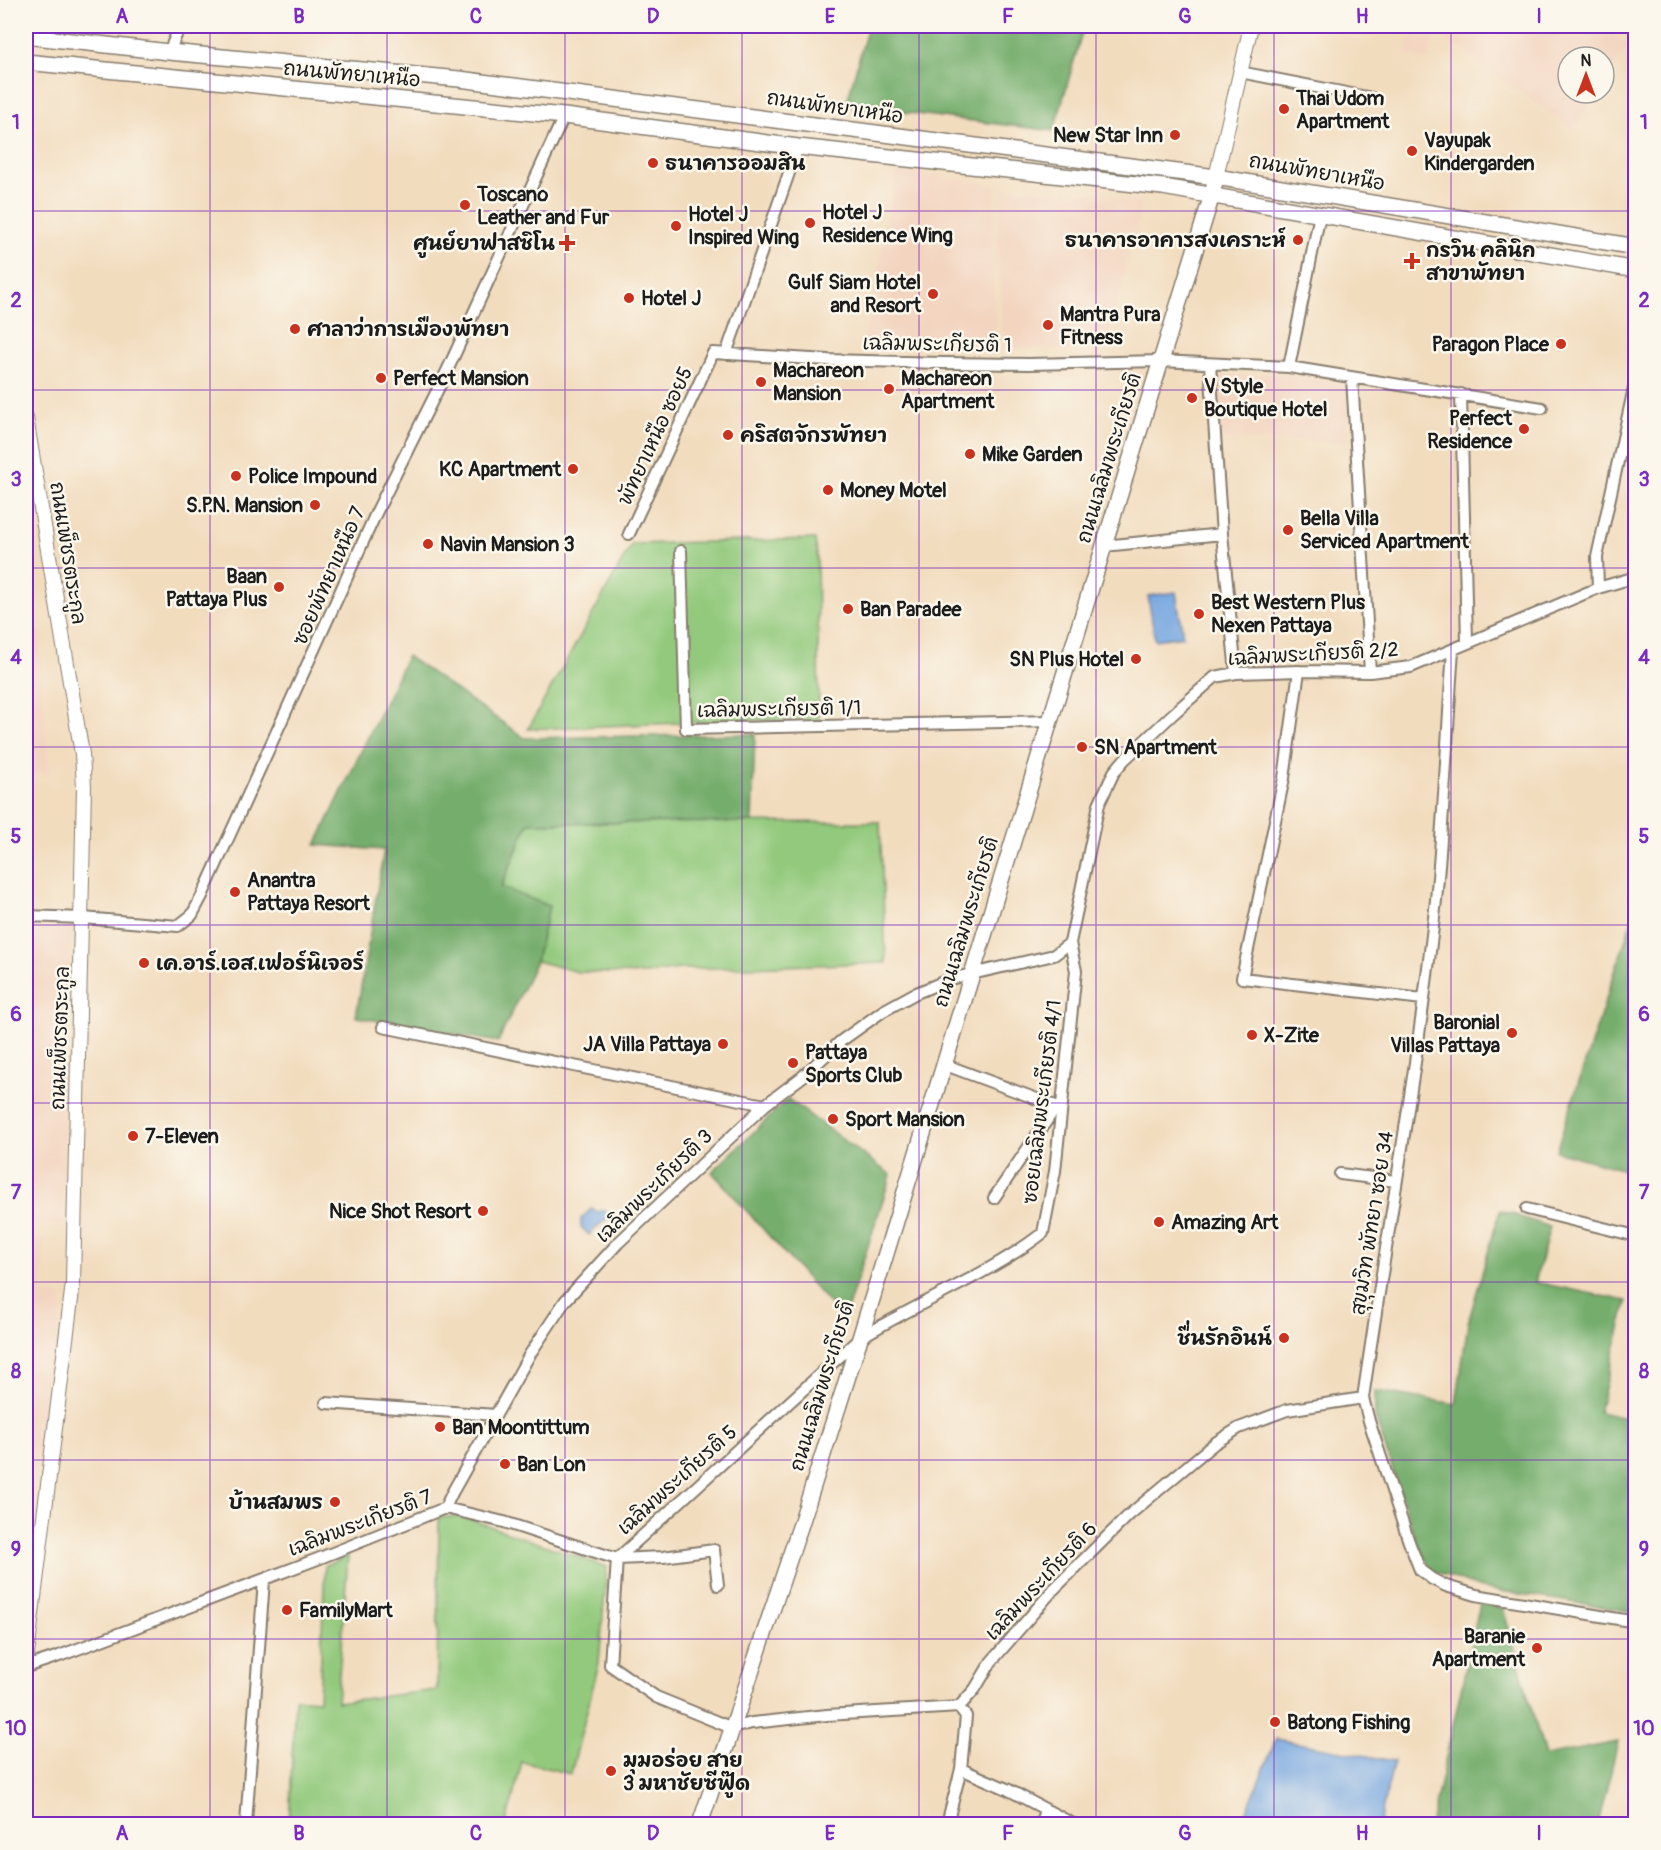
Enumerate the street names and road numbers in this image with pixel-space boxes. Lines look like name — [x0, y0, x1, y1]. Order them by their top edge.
street label: ถนนพัทยาเหนือ — [282, 56, 422, 92]
street label: ถนนพัทยาเหนือ — [765, 85, 905, 129]
street label: ถนนพัทยาเหนือ — [1247, 148, 1387, 196]
street label: เฉลิมพระเกียรติ 1 — [862, 330, 1012, 358]
street label: พัทยาเหนือ ซอย5 — [612, 363, 698, 509]
street label: ถนนเฉลิมพระเกียรติ — [1071, 370, 1147, 546]
street label: ถนนเพ็ชรตระกูล — [41, 480, 93, 626]
street label: ซอยพัทยาเหนือ 7 — [287, 502, 371, 649]
street label: เฉลิมพระเกียรติ 2/2 — [1227, 637, 1399, 671]
street label: เฉลิมพระเกียรติ 1/1 — [697, 695, 861, 723]
street label: ถนนเฉลิมพระเกียรติ — [928, 834, 1004, 1010]
street label: ถนนเพ็ชรตระกูล — [44, 966, 78, 1110]
street label: ซอยเฉลิมพระเกียรติ 4/1 — [1017, 999, 1067, 1205]
street label: เฉลิมพระเกียรติ 3 — [590, 1124, 718, 1248]
street label: สุขุมวิท พัทยา ซอย 34 — [1345, 1129, 1402, 1317]
street label: ถนนเฉลิมพระเกียรติ — [784, 1298, 860, 1474]
street label: เฉลิมพระเกียรติ 5 — [612, 1420, 742, 1540]
street label: เฉลิมพระเกียรติ 7 — [284, 1484, 436, 1562]
street label: เฉลิมพระเกียรติ 6 — [980, 1516, 1102, 1646]

